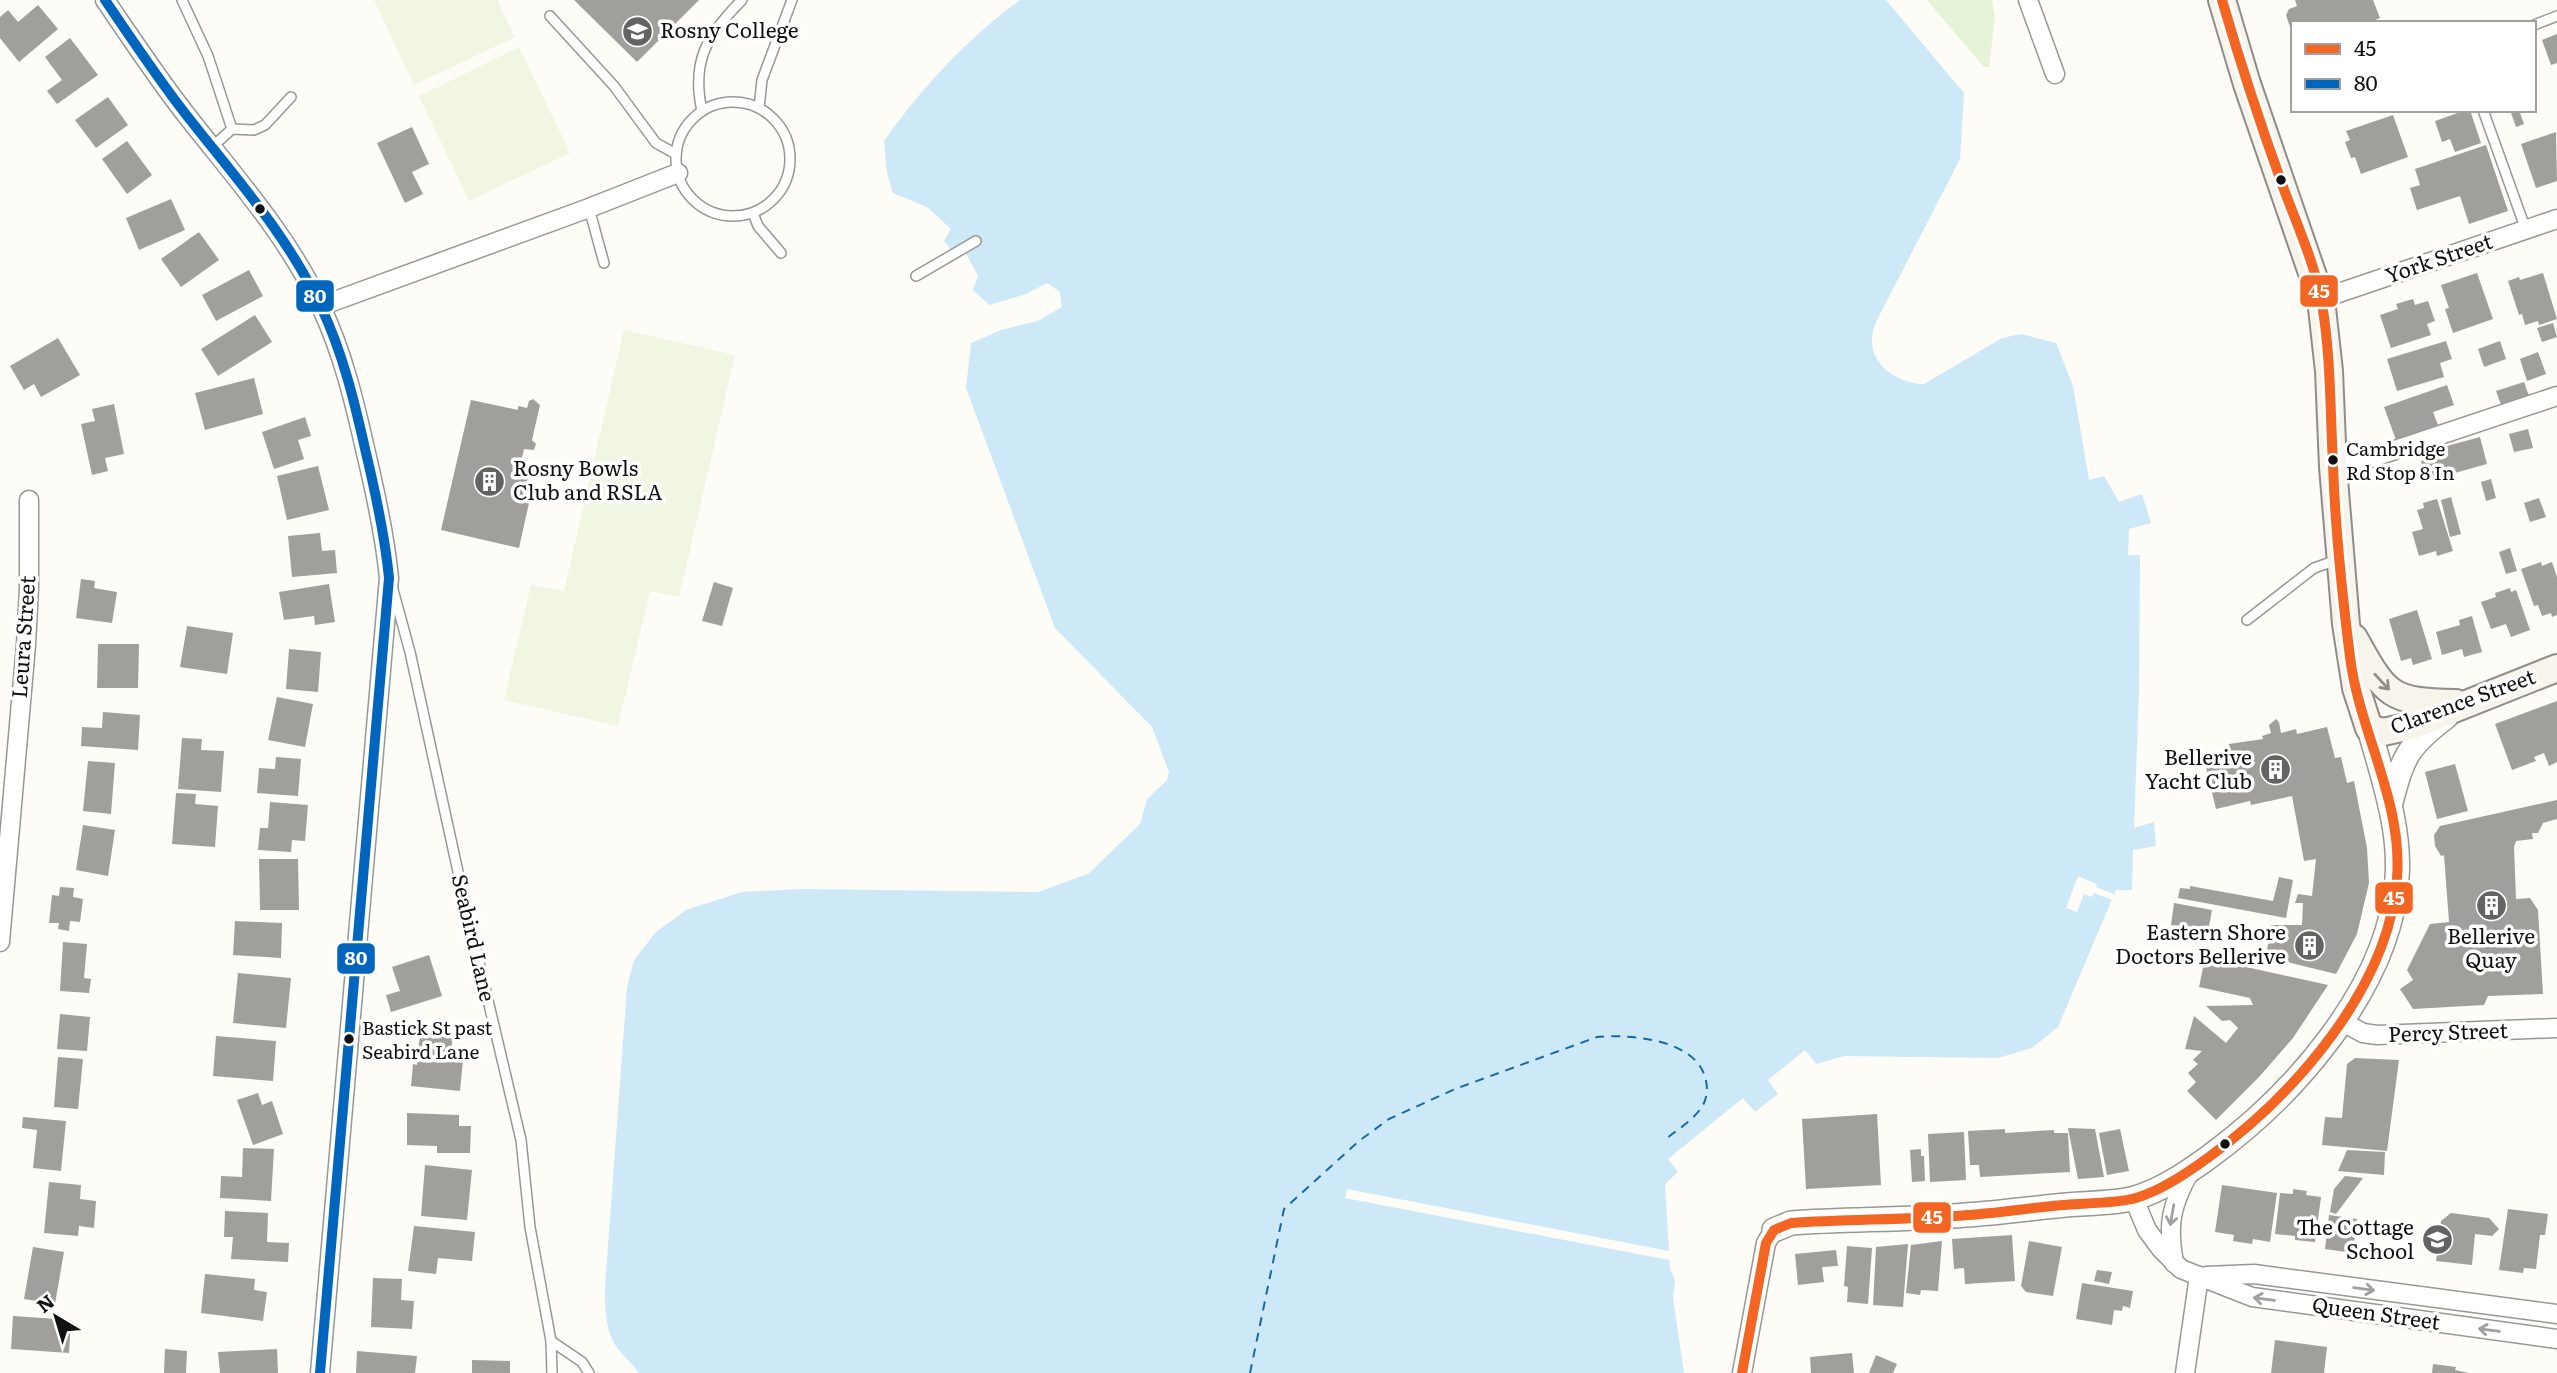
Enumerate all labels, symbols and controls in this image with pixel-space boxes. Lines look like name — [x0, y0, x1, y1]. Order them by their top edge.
place label: Rosny College — [660, 13, 799, 44]
school or university icon: Rosny College — [620, 14, 654, 48]
legend — [2291, 21, 2536, 112]
text: 45 — [2354, 31, 2376, 62]
text: 80 — [2354, 66, 2378, 97]
unlabelled marker — [2274, 173, 2288, 187]
unlabelled marker — [253, 202, 267, 216]
street label: York Street — [2380, 224, 2497, 289]
line badge: 45 — [2299, 274, 2339, 308]
text: 45 — [2308, 276, 2330, 304]
line badge: 80 — [295, 279, 335, 313]
text: 80 — [304, 281, 327, 309]
place label: Cambridge Rd Stop 8 In — [2346, 434, 2454, 486]
place label: Rosny Bowls Club and RSLA — [513, 451, 663, 506]
marker: Cambridge Rd Stop 8 In — [2326, 453, 2340, 467]
building icon: Rosny Bowls Club and RSLA — [473, 464, 507, 498]
street label: Leura Street — [2, 574, 41, 699]
street label: Clarence Street — [2385, 659, 2540, 740]
one-way arrow — [2374, 673, 2391, 690]
place label: Bellerive Yacht Club — [2145, 740, 2252, 795]
building icon: Bellerive Yacht Club — [2258, 753, 2292, 787]
street label: Seabird Lane — [446, 871, 505, 1004]
line badge: 45 — [2374, 881, 2414, 915]
text: 45 — [2383, 883, 2405, 911]
building icon: Bellerive Quay — [2474, 888, 2508, 922]
place label: Eastern Shore Doctors Bellerive — [2115, 915, 2286, 970]
place label: Bellerive Quay — [2447, 919, 2535, 974]
building icon: Eastern Shore Doctors Bellerive — [2292, 928, 2326, 962]
line badge: 80 — [336, 942, 376, 975]
text: 80 — [345, 943, 368, 971]
place label: Bastick St past Seabird Lane — [362, 1013, 493, 1065]
street label: Percy Street — [2387, 1013, 2509, 1048]
marker: Bastick St past Seabird Lane — [342, 1032, 356, 1046]
unlabelled marker — [2218, 1137, 2232, 1151]
line badge: 45 — [1912, 1201, 1952, 1234]
text: 45 — [1921, 1202, 1943, 1230]
one-way arrow — [2165, 1203, 2178, 1226]
place label: The Cottage School — [2296, 1210, 2414, 1265]
school or university icon: The Cottage School — [2420, 1223, 2454, 1257]
north arrow — [21, 1282, 91, 1352]
one-way arrow — [2352, 1282, 2375, 1295]
text: N — [30, 1287, 60, 1319]
street label: Queen Street — [2310, 1287, 2443, 1336]
one-way arrow — [2253, 1292, 2276, 1305]
one-way arrow — [2478, 1323, 2501, 1336]

